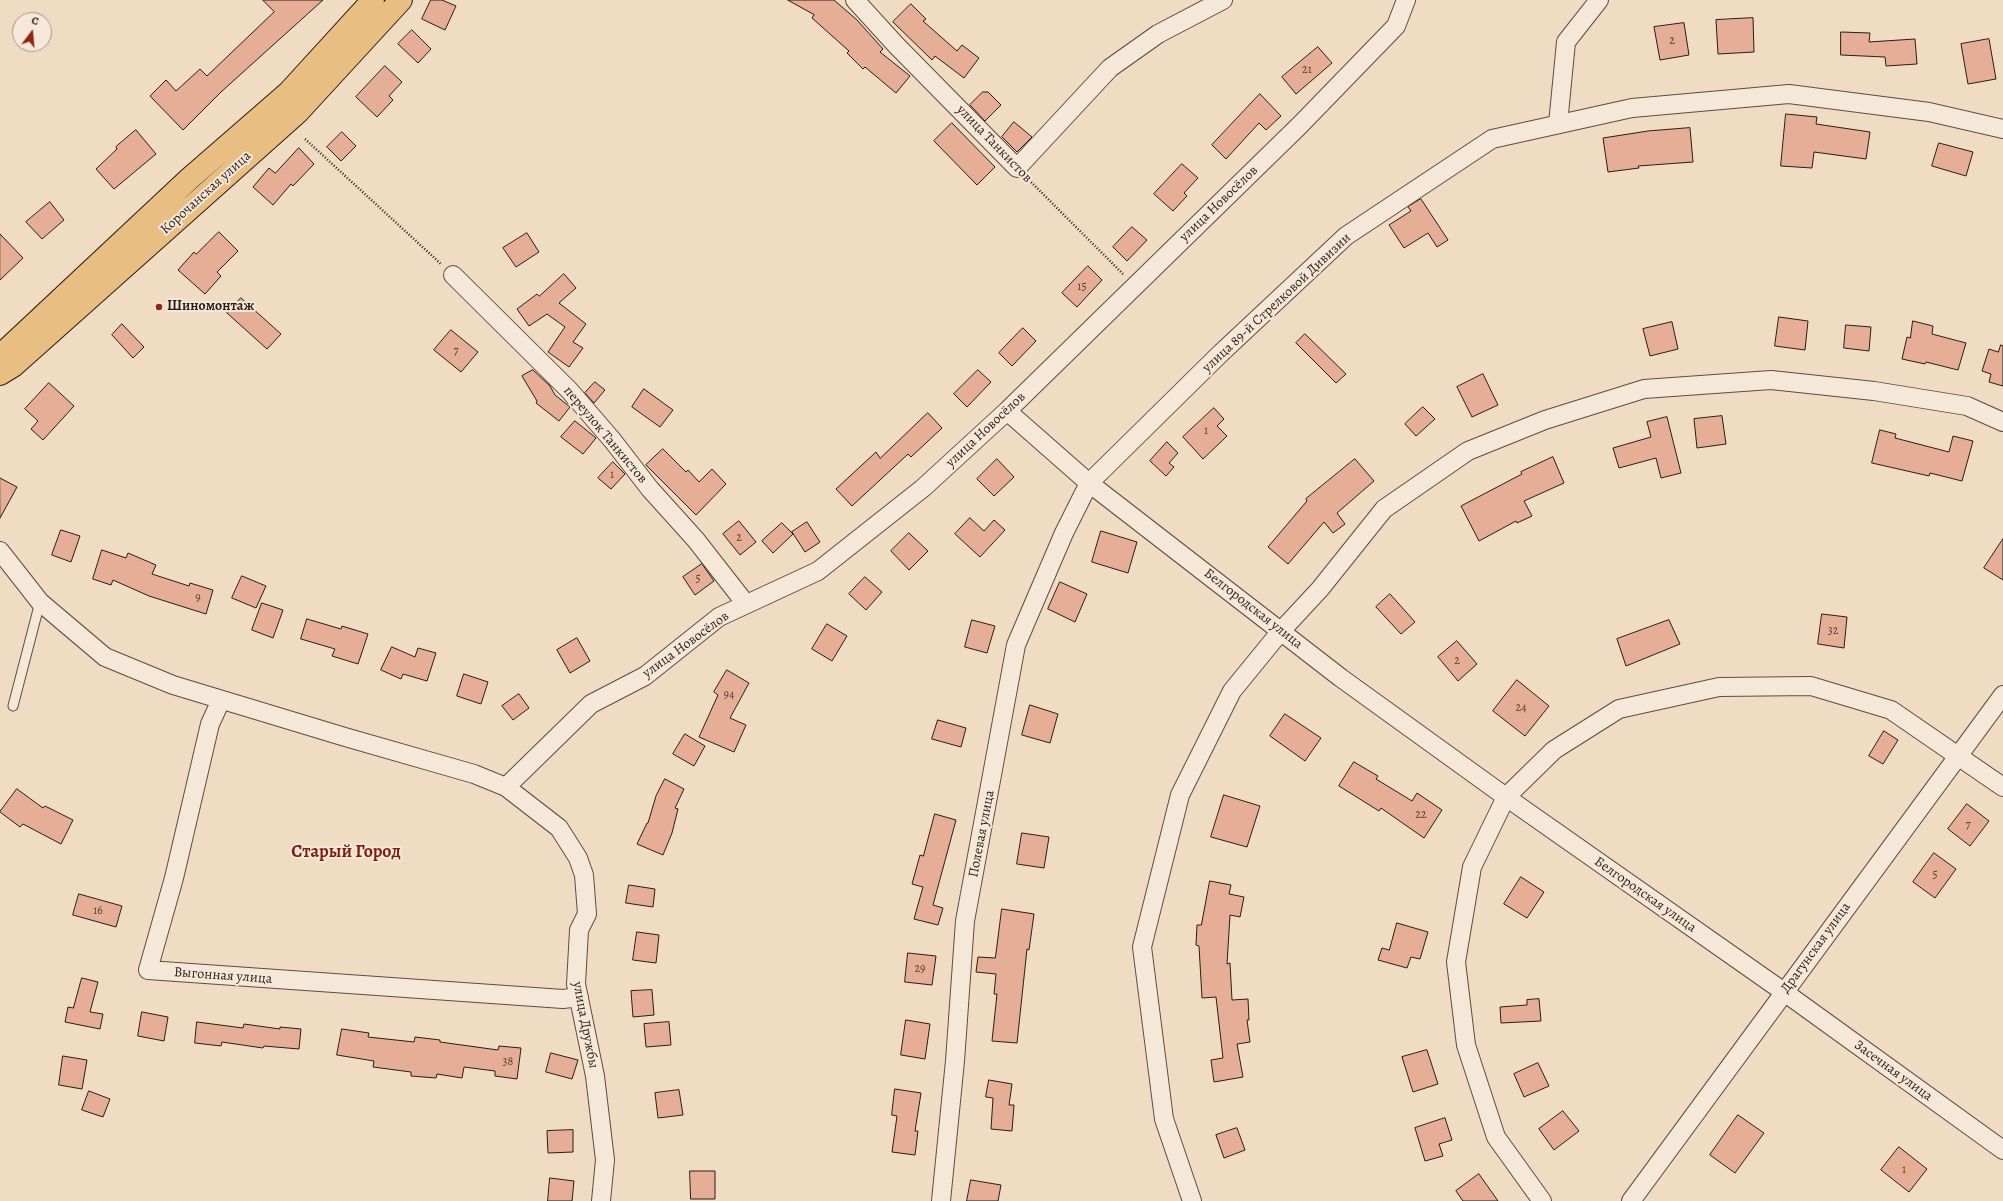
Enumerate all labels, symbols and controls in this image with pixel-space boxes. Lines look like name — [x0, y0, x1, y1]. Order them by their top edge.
north arrow — [12, 12, 52, 52]
text: С — [30, 13, 40, 29]
house number: 2 — [1669, 34, 1675, 48]
house number: 21 — [1302, 63, 1312, 77]
street label: улица Танкистов — [953, 102, 1035, 186]
street label: Корочанская улица — [157, 148, 255, 238]
street label: улица Новосёлов — [1176, 162, 1262, 246]
street label: улица 89-й Стрелковой Дивизии — [1199, 230, 1355, 376]
house number: 15 — [1077, 280, 1087, 294]
place label: Шиномонтаж — [167, 299, 254, 315]
marker: Шиномонтаж — [154, 302, 164, 312]
house number: 7 — [453, 344, 459, 358]
street label: переулок Танкистов — [560, 383, 650, 487]
street label: улица Новосёлов — [943, 389, 1029, 471]
house number: 1 — [1204, 424, 1208, 438]
house number: 1 — [610, 468, 614, 482]
house number: 2 — [736, 531, 742, 545]
street label: Белгородская улица — [1200, 565, 1306, 653]
house number: 5 — [695, 572, 701, 586]
house number: 9 — [195, 591, 201, 605]
street label: улица Новосёлов — [640, 608, 732, 682]
house number: 32 — [1828, 624, 1838, 638]
house number: 2 — [1454, 654, 1460, 668]
house number: 94 — [724, 688, 734, 702]
house number: 24 — [1515, 701, 1527, 715]
street label: Полевая улица — [965, 789, 999, 879]
house number: 22 — [1415, 808, 1427, 822]
house number: 7 — [1965, 818, 1971, 832]
district label: Старый Город — [291, 842, 401, 864]
street label: Белгородская улица — [1591, 854, 1699, 936]
house number: 5 — [1932, 868, 1938, 882]
street label: Драгунская улица — [1778, 899, 1854, 997]
house number: 16 — [93, 904, 103, 918]
house number: 29 — [914, 962, 926, 976]
street label: Выгонная улица — [173, 964, 273, 988]
street label: улица Дружбы — [568, 980, 602, 1070]
street label: Засечная улица — [1851, 1037, 1935, 1105]
house number: 38 — [503, 1055, 513, 1069]
house number: 1 — [1902, 1163, 1906, 1177]

